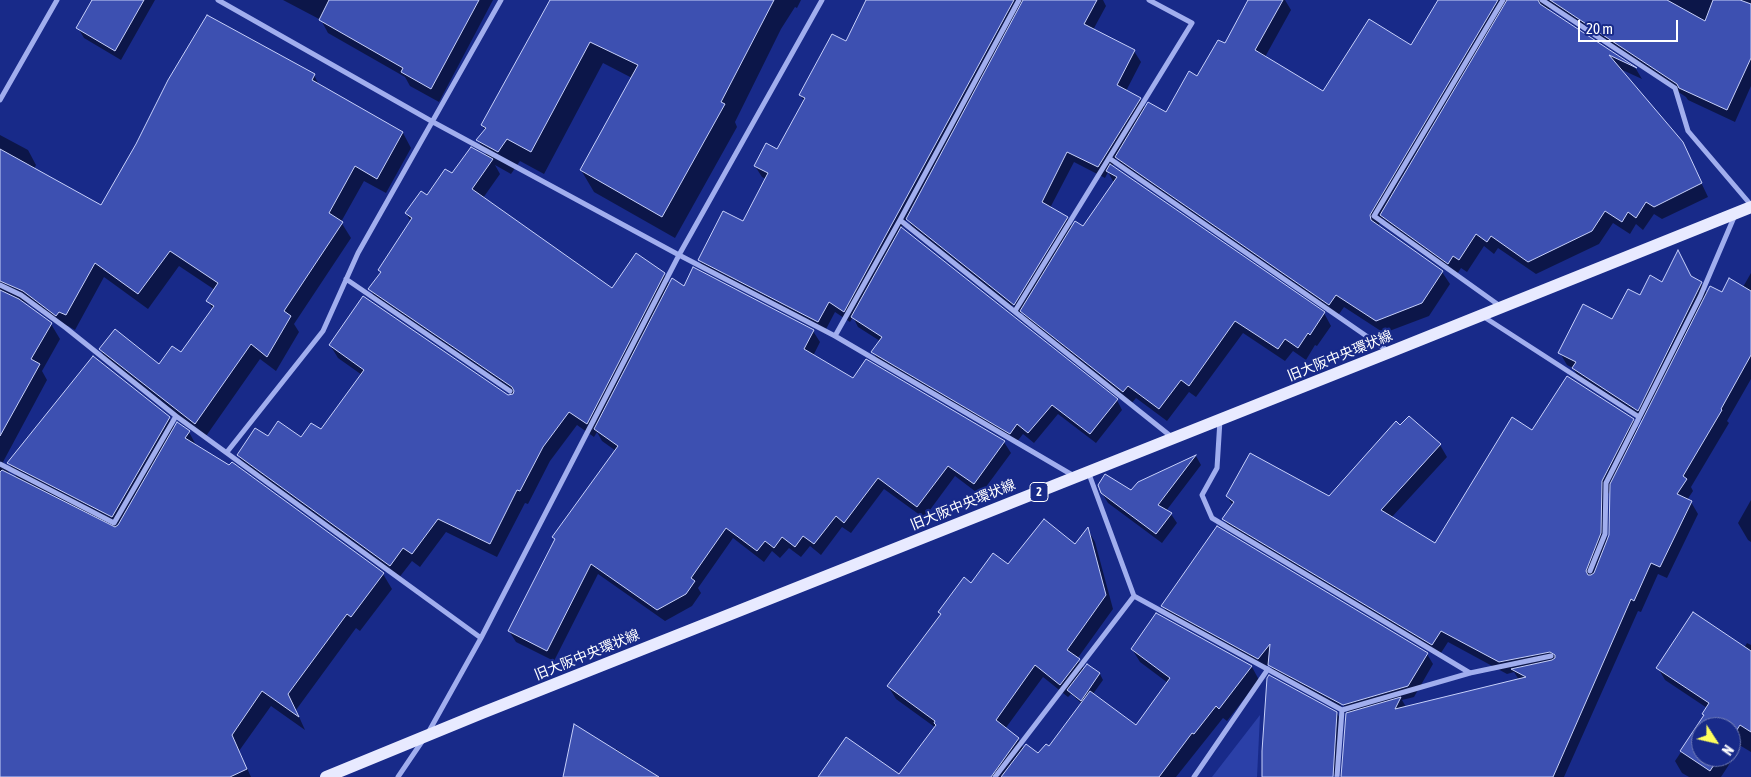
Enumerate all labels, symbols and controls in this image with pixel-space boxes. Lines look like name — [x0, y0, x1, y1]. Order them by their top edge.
scale bar — [1581, 10, 1681, 42]
text: 20 m — [1586, 20, 1613, 37]
street label: 旧大阪中央環状線 — [1285, 327, 1395, 385]
street label: 旧大阪中央環状線 — [908, 476, 1018, 534]
road number: 2 — [1030, 482, 1048, 502]
street label: 旧大阪中央環状線 — [532, 626, 642, 684]
north arrow — [1691, 717, 1741, 767]
text: N — [1719, 742, 1736, 758]

